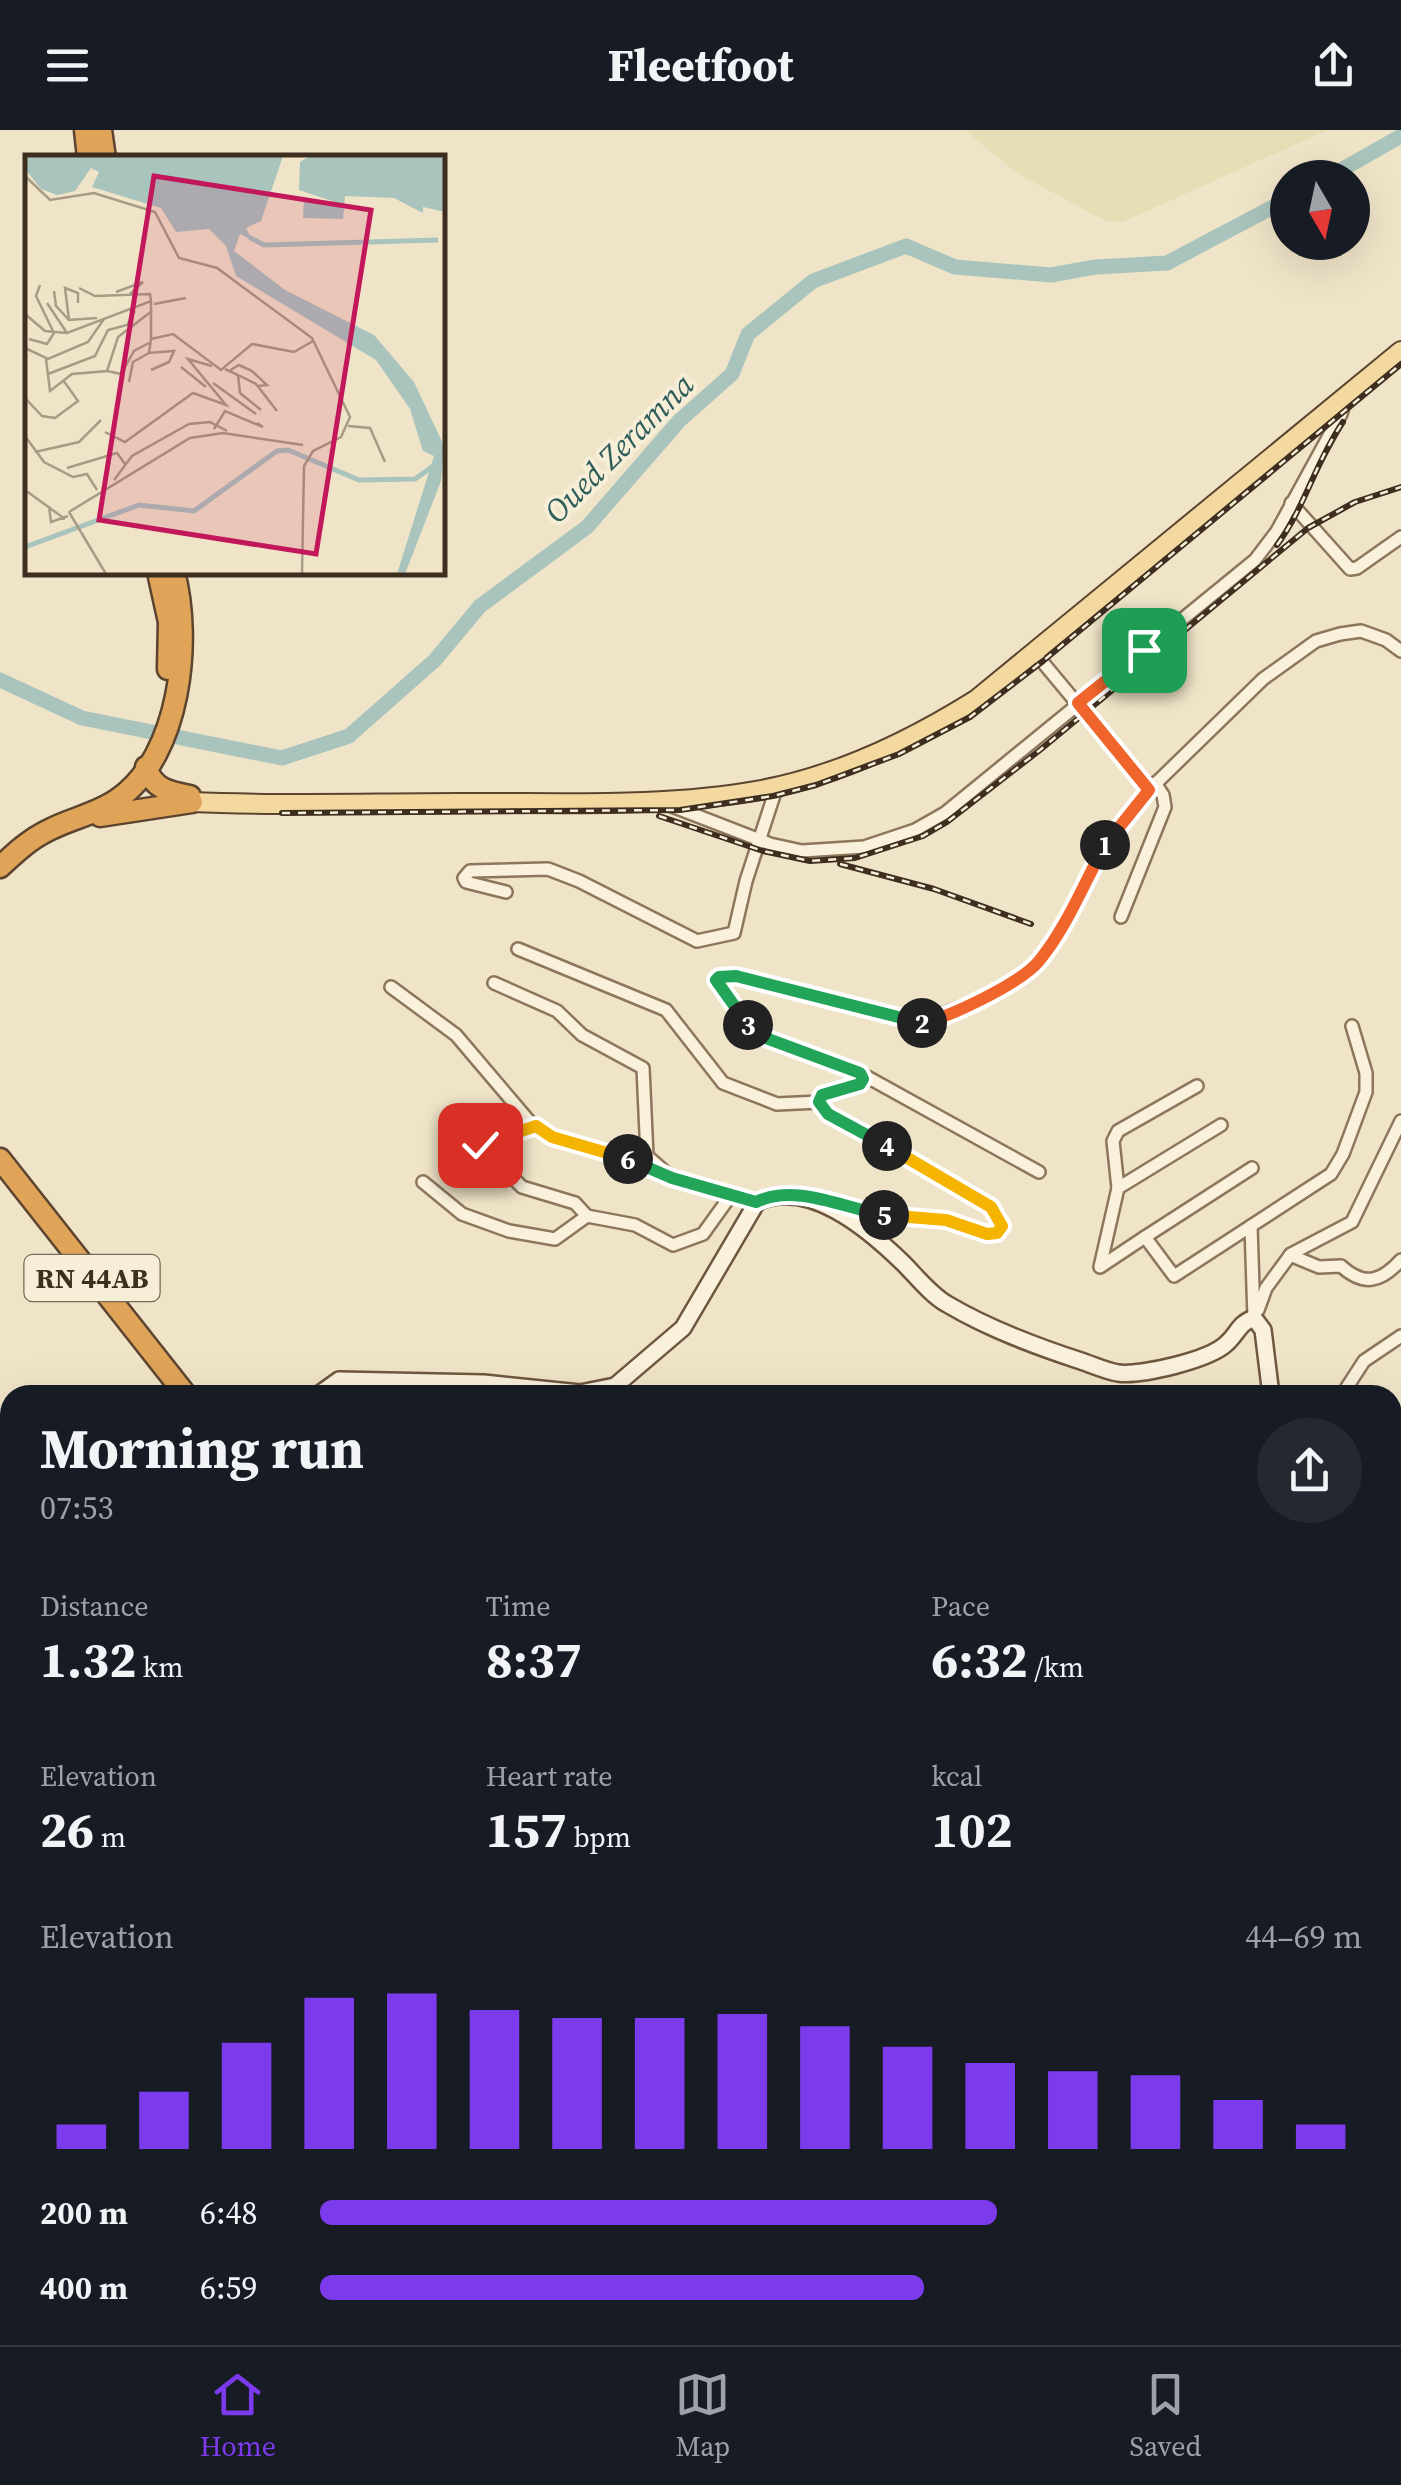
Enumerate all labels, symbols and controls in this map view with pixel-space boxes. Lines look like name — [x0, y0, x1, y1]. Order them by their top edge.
text: Fleetfoot — [607, 34, 794, 96]
icon: menu — [40, 38, 95, 93]
icon: share — [1306, 38, 1361, 93]
inset map — [25, 155, 445, 575]
north arrow — [1270, 160, 1370, 260]
map controls — [1270, 160, 1370, 260]
water label: Oued Zeramna — [534, 363, 704, 533]
pin — [1102, 608, 1187, 693]
icon: arrive — [1117, 623, 1172, 678]
pin: 1 — [1080, 820, 1130, 870]
text: 1 — [1097, 826, 1113, 864]
pin: 2 — [897, 998, 947, 1048]
pin: 3 — [723, 1000, 773, 1050]
text: 2 — [914, 1004, 930, 1042]
text: 3 — [740, 1006, 756, 1044]
pin — [438, 1103, 523, 1188]
icon: check — [453, 1118, 508, 1173]
pin: 4 — [862, 1121, 912, 1171]
text: 4 — [879, 1127, 895, 1165]
pin: 6 — [603, 1134, 653, 1184]
text: 6 — [620, 1140, 636, 1178]
pin: 5 — [859, 1190, 909, 1240]
text: 5 — [876, 1196, 892, 1234]
road number: RN 44AB — [24, 1255, 160, 1301]
text: Morning run — [40, 1411, 364, 1486]
button: share — [1257, 1418, 1362, 1523]
text: 07:53 — [40, 1486, 114, 1530]
text: Distance — [40, 1587, 149, 1625]
text: Time — [486, 1587, 550, 1625]
text: Pace — [931, 1587, 990, 1625]
text: 1.32 — [40, 1625, 136, 1694]
text: 8:37 — [486, 1625, 582, 1694]
text: 6:32 — [931, 1625, 1028, 1694]
text: km — [136, 1648, 183, 1686]
text: /km — [1028, 1648, 1084, 1686]
text: Elevation — [40, 1757, 157, 1795]
text: Heart rate — [486, 1757, 612, 1795]
text: kcal — [931, 1757, 982, 1795]
text: 26 — [40, 1795, 94, 1864]
text: 157 — [486, 1795, 567, 1864]
text: 102 — [931, 1795, 1013, 1864]
text: m — [94, 1818, 126, 1856]
text: bpm — [567, 1818, 631, 1856]
text: Elevation — [40, 1915, 174, 1959]
text: 44–69 m — [1245, 1915, 1362, 1959]
text: 200 m — [40, 2191, 128, 2235]
text: 6:48 — [200, 2191, 258, 2235]
text: 400 m — [40, 2266, 128, 2310]
text: 6:59 — [200, 2266, 258, 2310]
tab: Home — [200, 2367, 276, 2465]
tab: Map — [675, 2367, 730, 2465]
tab: Saved — [1130, 2367, 1201, 2465]

